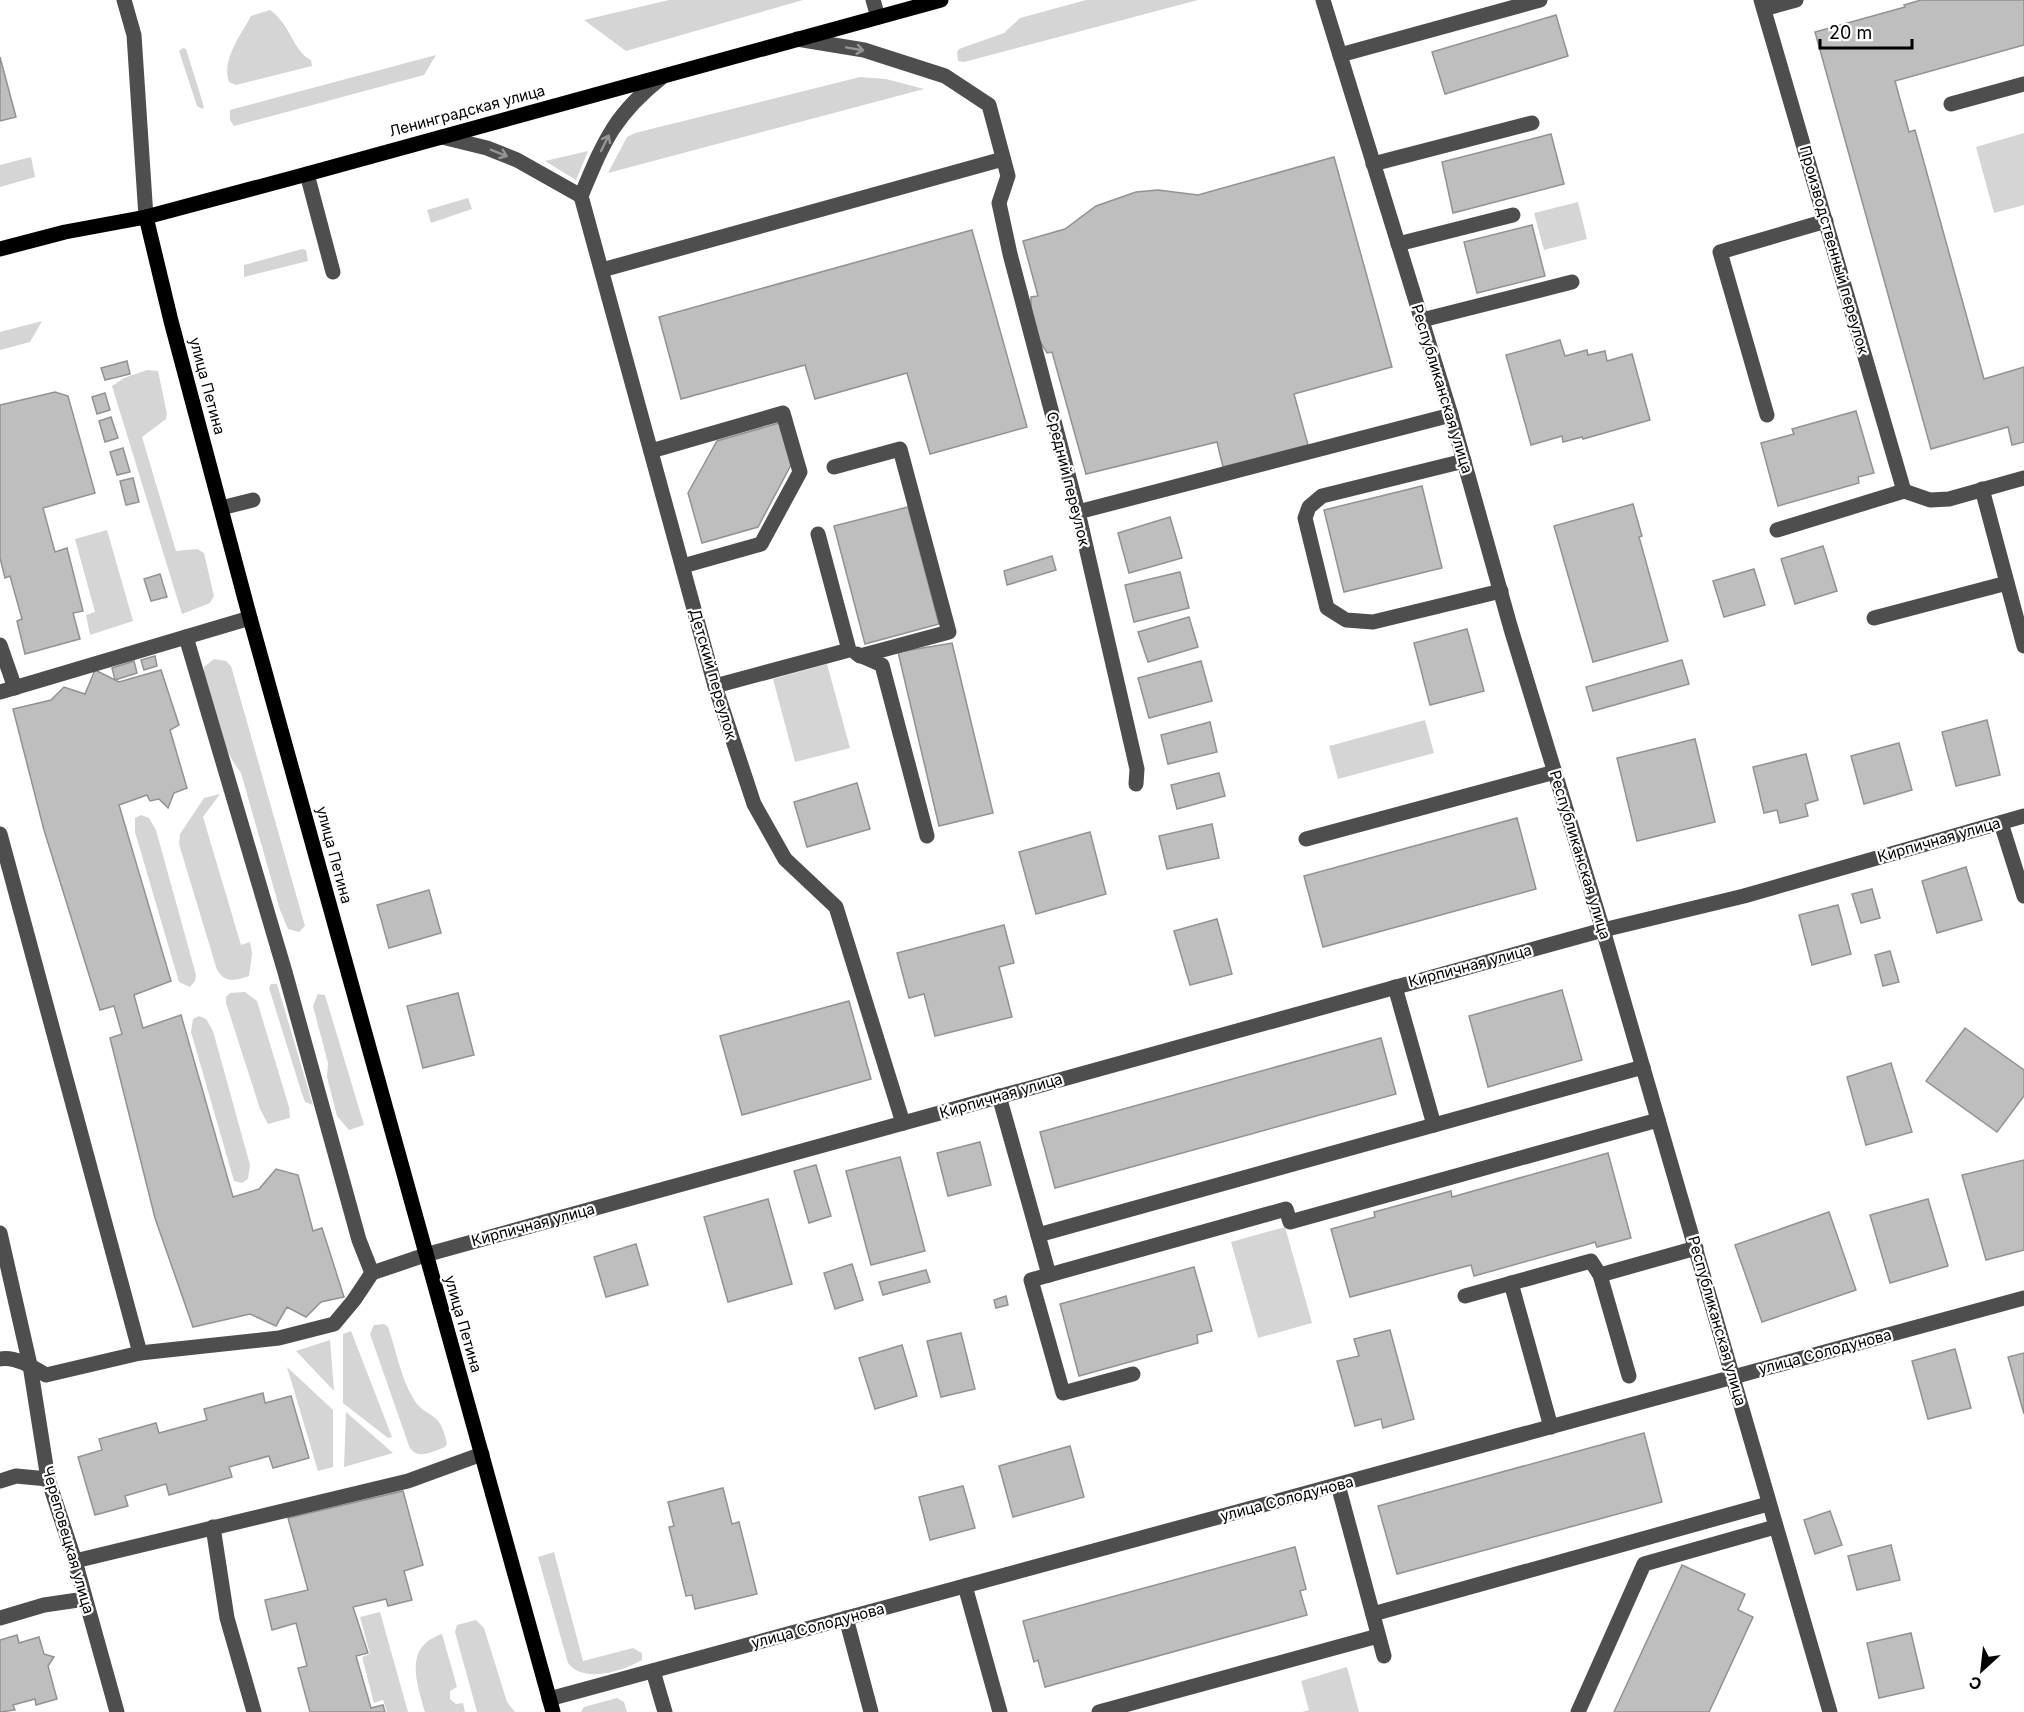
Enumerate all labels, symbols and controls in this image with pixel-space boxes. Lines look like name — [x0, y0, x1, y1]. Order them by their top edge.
scale bar — [1820, 12, 1912, 50]
text: 20 m — [1829, 22, 1872, 43]
one-way arrow — [845, 44, 864, 55]
street label: Ленинградская улица — [387, 81, 547, 141]
one-way arrow — [600, 134, 611, 152]
street label: Производственный переулок — [1796, 143, 1873, 356]
one-way arrow — [489, 148, 507, 159]
street label: Республиканская улица — [1408, 302, 1477, 476]
street label: улица Петина — [185, 335, 230, 437]
street label: Средний переулок — [1043, 410, 1094, 548]
street label: Детский переулок — [686, 606, 741, 741]
street label: Республиканская улица — [1546, 768, 1615, 942]
street label: улица Петина — [312, 804, 357, 906]
street label: Кирпичная улица — [1875, 813, 2002, 866]
street label: Кирпичная улица — [1406, 940, 1534, 991]
street label: Кирпичная улица — [937, 1069, 1064, 1122]
street label: Кирпичная улица — [469, 1199, 597, 1250]
street label: Республиканская улица — [1684, 1234, 1751, 1408]
street label: улица Петина — [441, 1273, 486, 1375]
street label: улица Солодунова — [1756, 1325, 1894, 1378]
street label: Череповецкая улица — [38, 1464, 99, 1616]
street label: улица Солодунова — [1218, 1472, 1356, 1525]
street label: улица Солодунова — [749, 1599, 887, 1652]
north arrow — [1952, 1640, 2012, 1700]
text: С — [1965, 1672, 1985, 1695]

